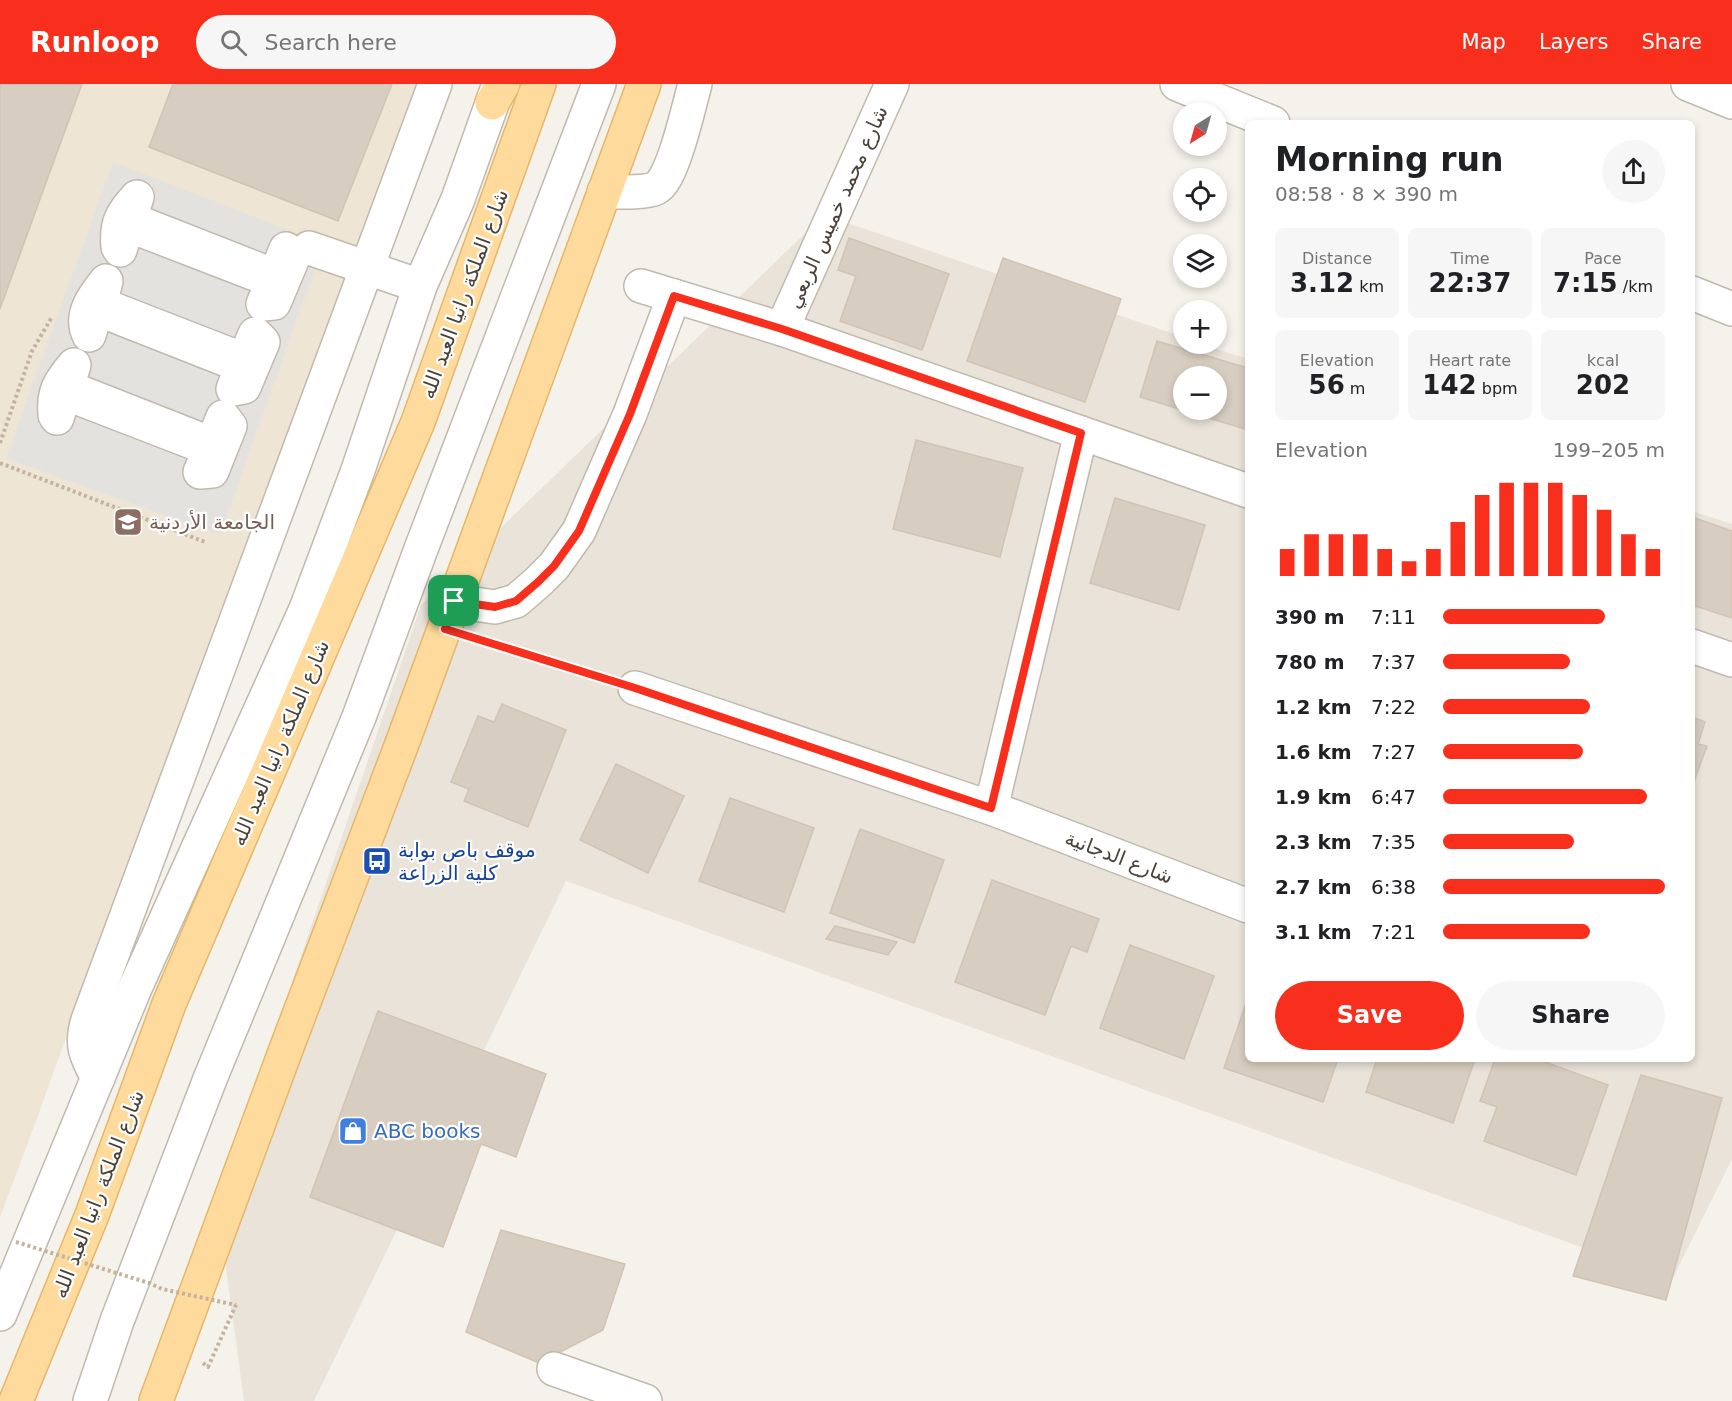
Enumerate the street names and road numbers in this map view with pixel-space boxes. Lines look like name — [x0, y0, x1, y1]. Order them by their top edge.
street label: شارع محمد خميس الربعي — [781, 102, 893, 312]
street label: شارع الملكة رانيا العبد الله — [415, 186, 513, 402]
street label: شارع الملكة رانيا العبد الله — [226, 636, 334, 850]
street label: شارع الدجانية — [1062, 825, 1176, 889]
street label: شارع الملكة رانيا العبد الله — [47, 1086, 149, 1302]

